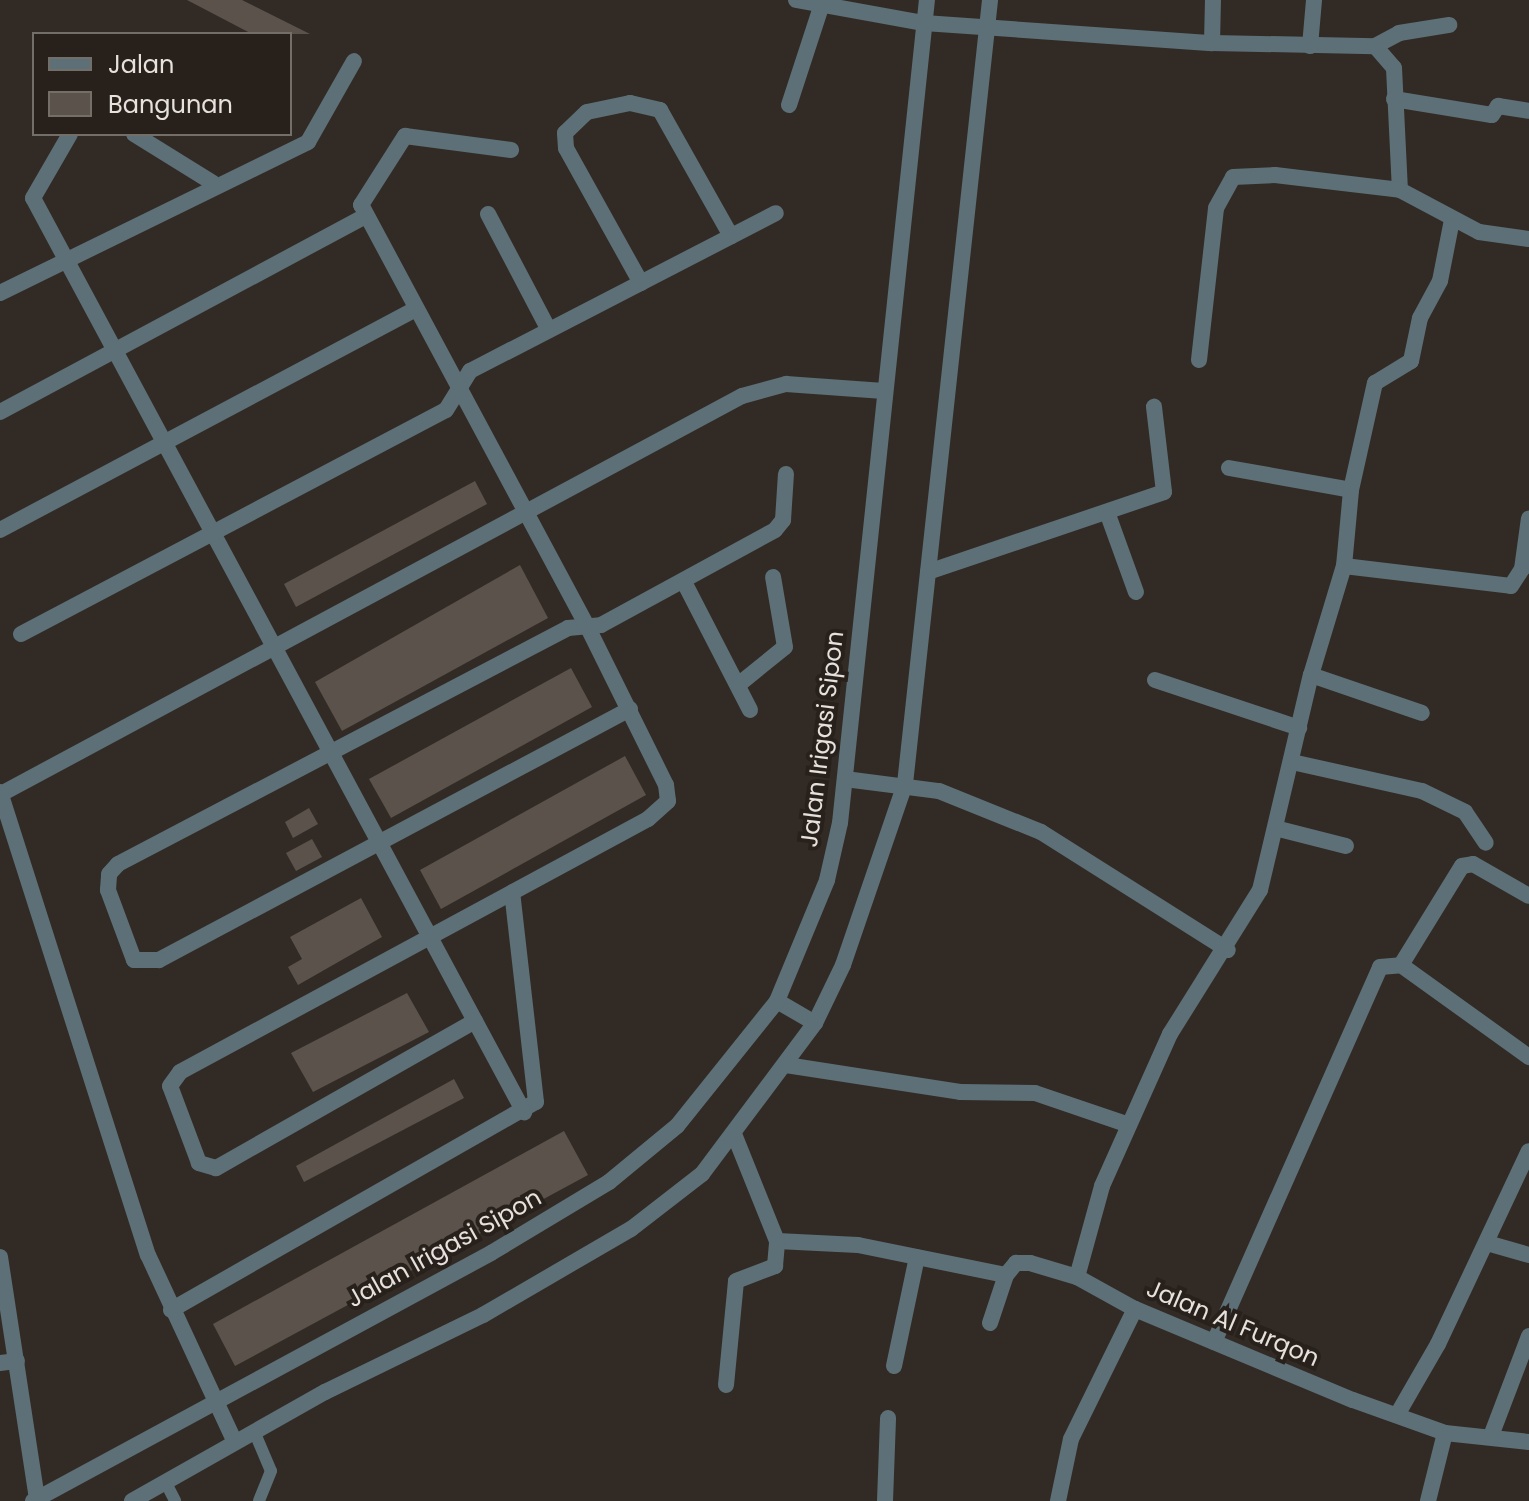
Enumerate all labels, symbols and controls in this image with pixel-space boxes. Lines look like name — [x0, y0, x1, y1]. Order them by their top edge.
legend — [32, 32, 292, 136]
text: Jalan — [108, 48, 174, 81]
text: Bangunan — [108, 88, 233, 121]
street label: Jalan Irigasi Sipon — [794, 629, 850, 849]
street label: Jalan Irigasi Sipon — [342, 1183, 546, 1313]
street label: Jalan Al Furqon — [1142, 1274, 1324, 1372]

